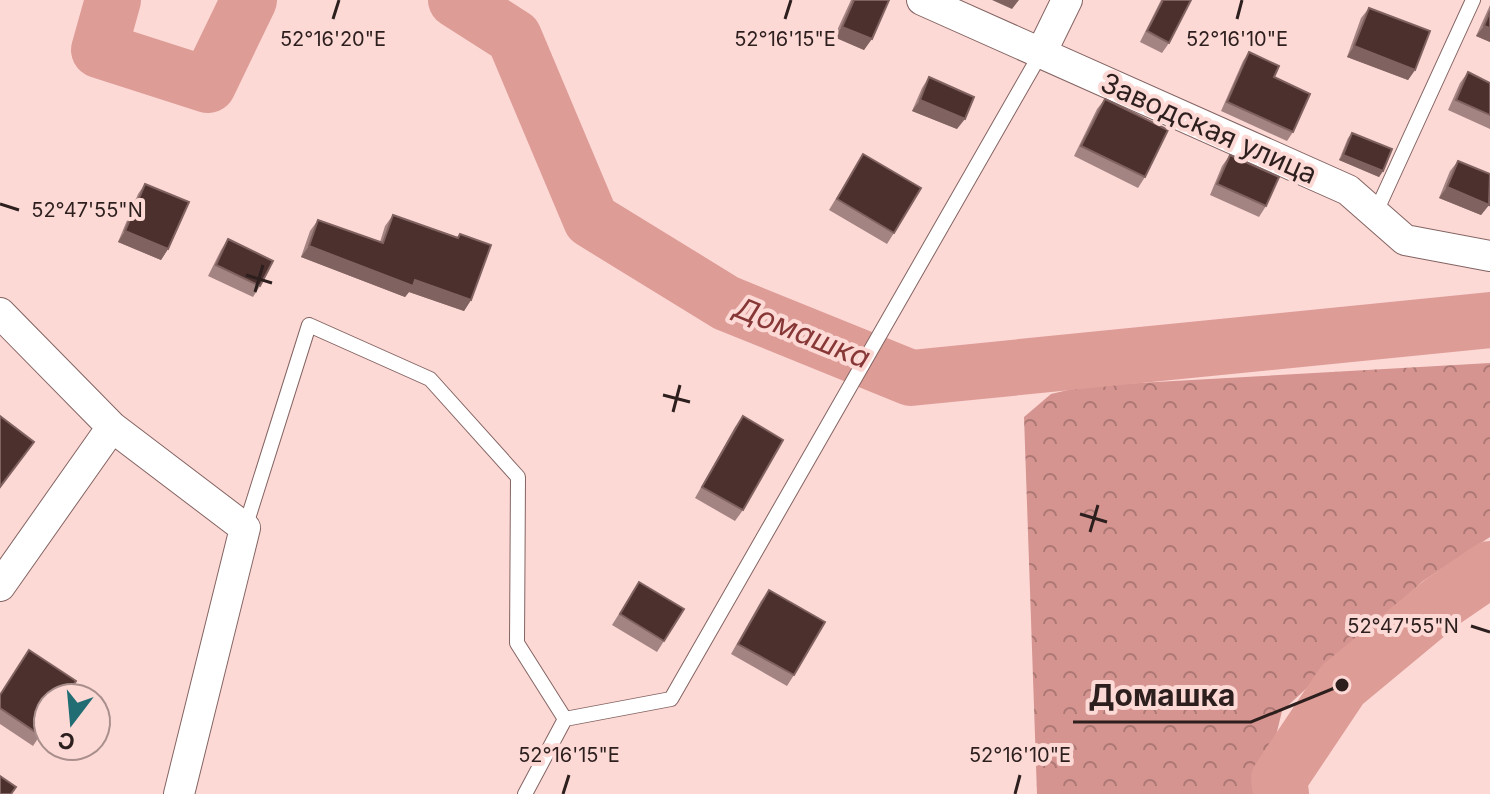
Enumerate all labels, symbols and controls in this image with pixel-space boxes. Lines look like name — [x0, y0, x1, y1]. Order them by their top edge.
text: 52°16'20"E — [280, 27, 386, 51]
text: 52°16'15"E — [734, 27, 836, 51]
text: 52°16'10"E — [1186, 27, 1288, 51]
street label: Заводская улица — [1096, 65, 1322, 191]
text: 52°47'55"N — [31, 198, 143, 222]
water label: Домашка — [728, 288, 876, 376]
text: 52°47'55"N — [1347, 614, 1459, 638]
callout: Домашка — [1073, 668, 1251, 722]
text: Домашка — [1089, 677, 1235, 713]
north arrow — [32, 682, 112, 762]
text: С — [55, 726, 78, 756]
text: 52°16'15"E — [518, 743, 620, 767]
text: 52°16'10"E — [969, 743, 1071, 767]

